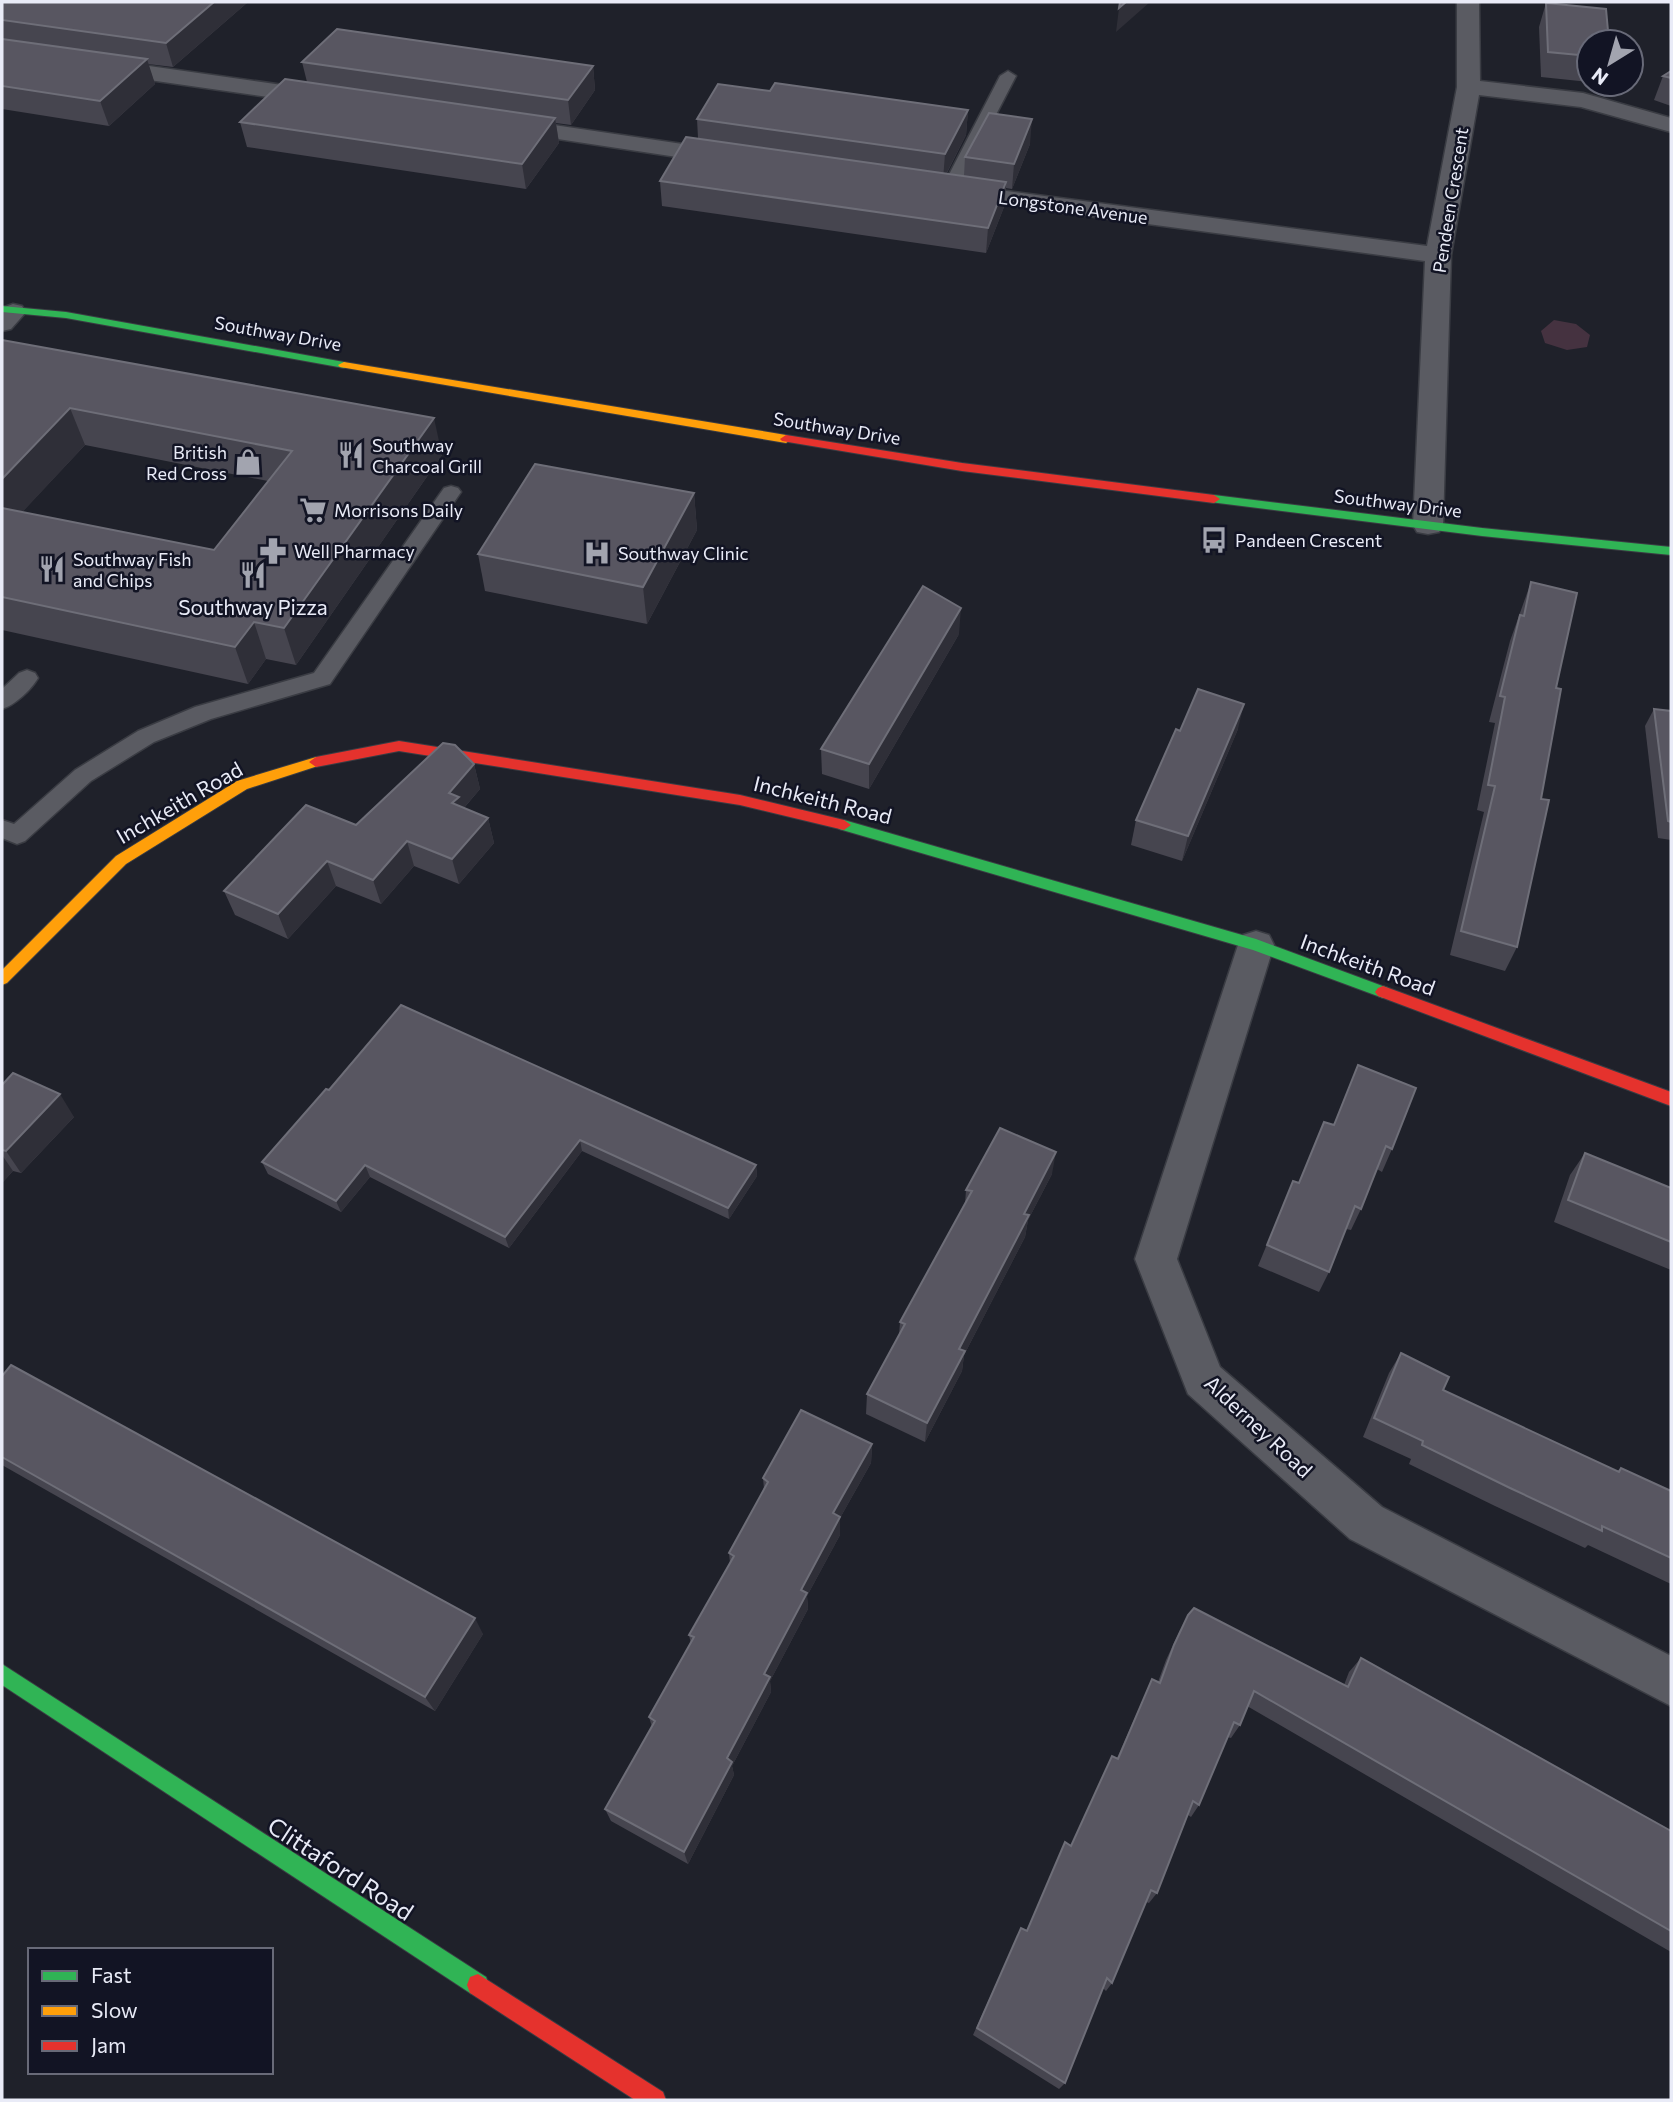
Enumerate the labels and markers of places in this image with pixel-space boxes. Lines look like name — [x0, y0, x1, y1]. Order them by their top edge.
place label: Southway Charcoal Grill — [372, 434, 482, 477]
restaurant icon: Southway Charcoal Grill — [336, 440, 366, 470]
place label: British Red Cross — [146, 441, 227, 484]
shop icon: British Red Cross — [233, 447, 263, 477]
supermarket icon: Morrisons Daily — [298, 495, 328, 525]
place label: Morrisons Daily — [334, 499, 463, 521]
bus stop icon: Pandeen Crescent — [1199, 525, 1229, 555]
place label: Pandeen Crescent — [1235, 529, 1382, 551]
pharmacy icon: Well Pharmacy — [258, 536, 288, 566]
hospital icon: Southway Clinic — [582, 538, 612, 568]
place label: Well Pharmacy — [294, 540, 415, 562]
place label: Southway Clinic — [618, 542, 749, 564]
place label: Southway Fish and Chips — [73, 548, 192, 591]
restaurant icon: Southway Fish and Chips — [37, 554, 67, 584]
restaurant icon: Southway Pizza — [238, 560, 268, 590]
place label: Southway Pizza — [178, 594, 328, 619]

